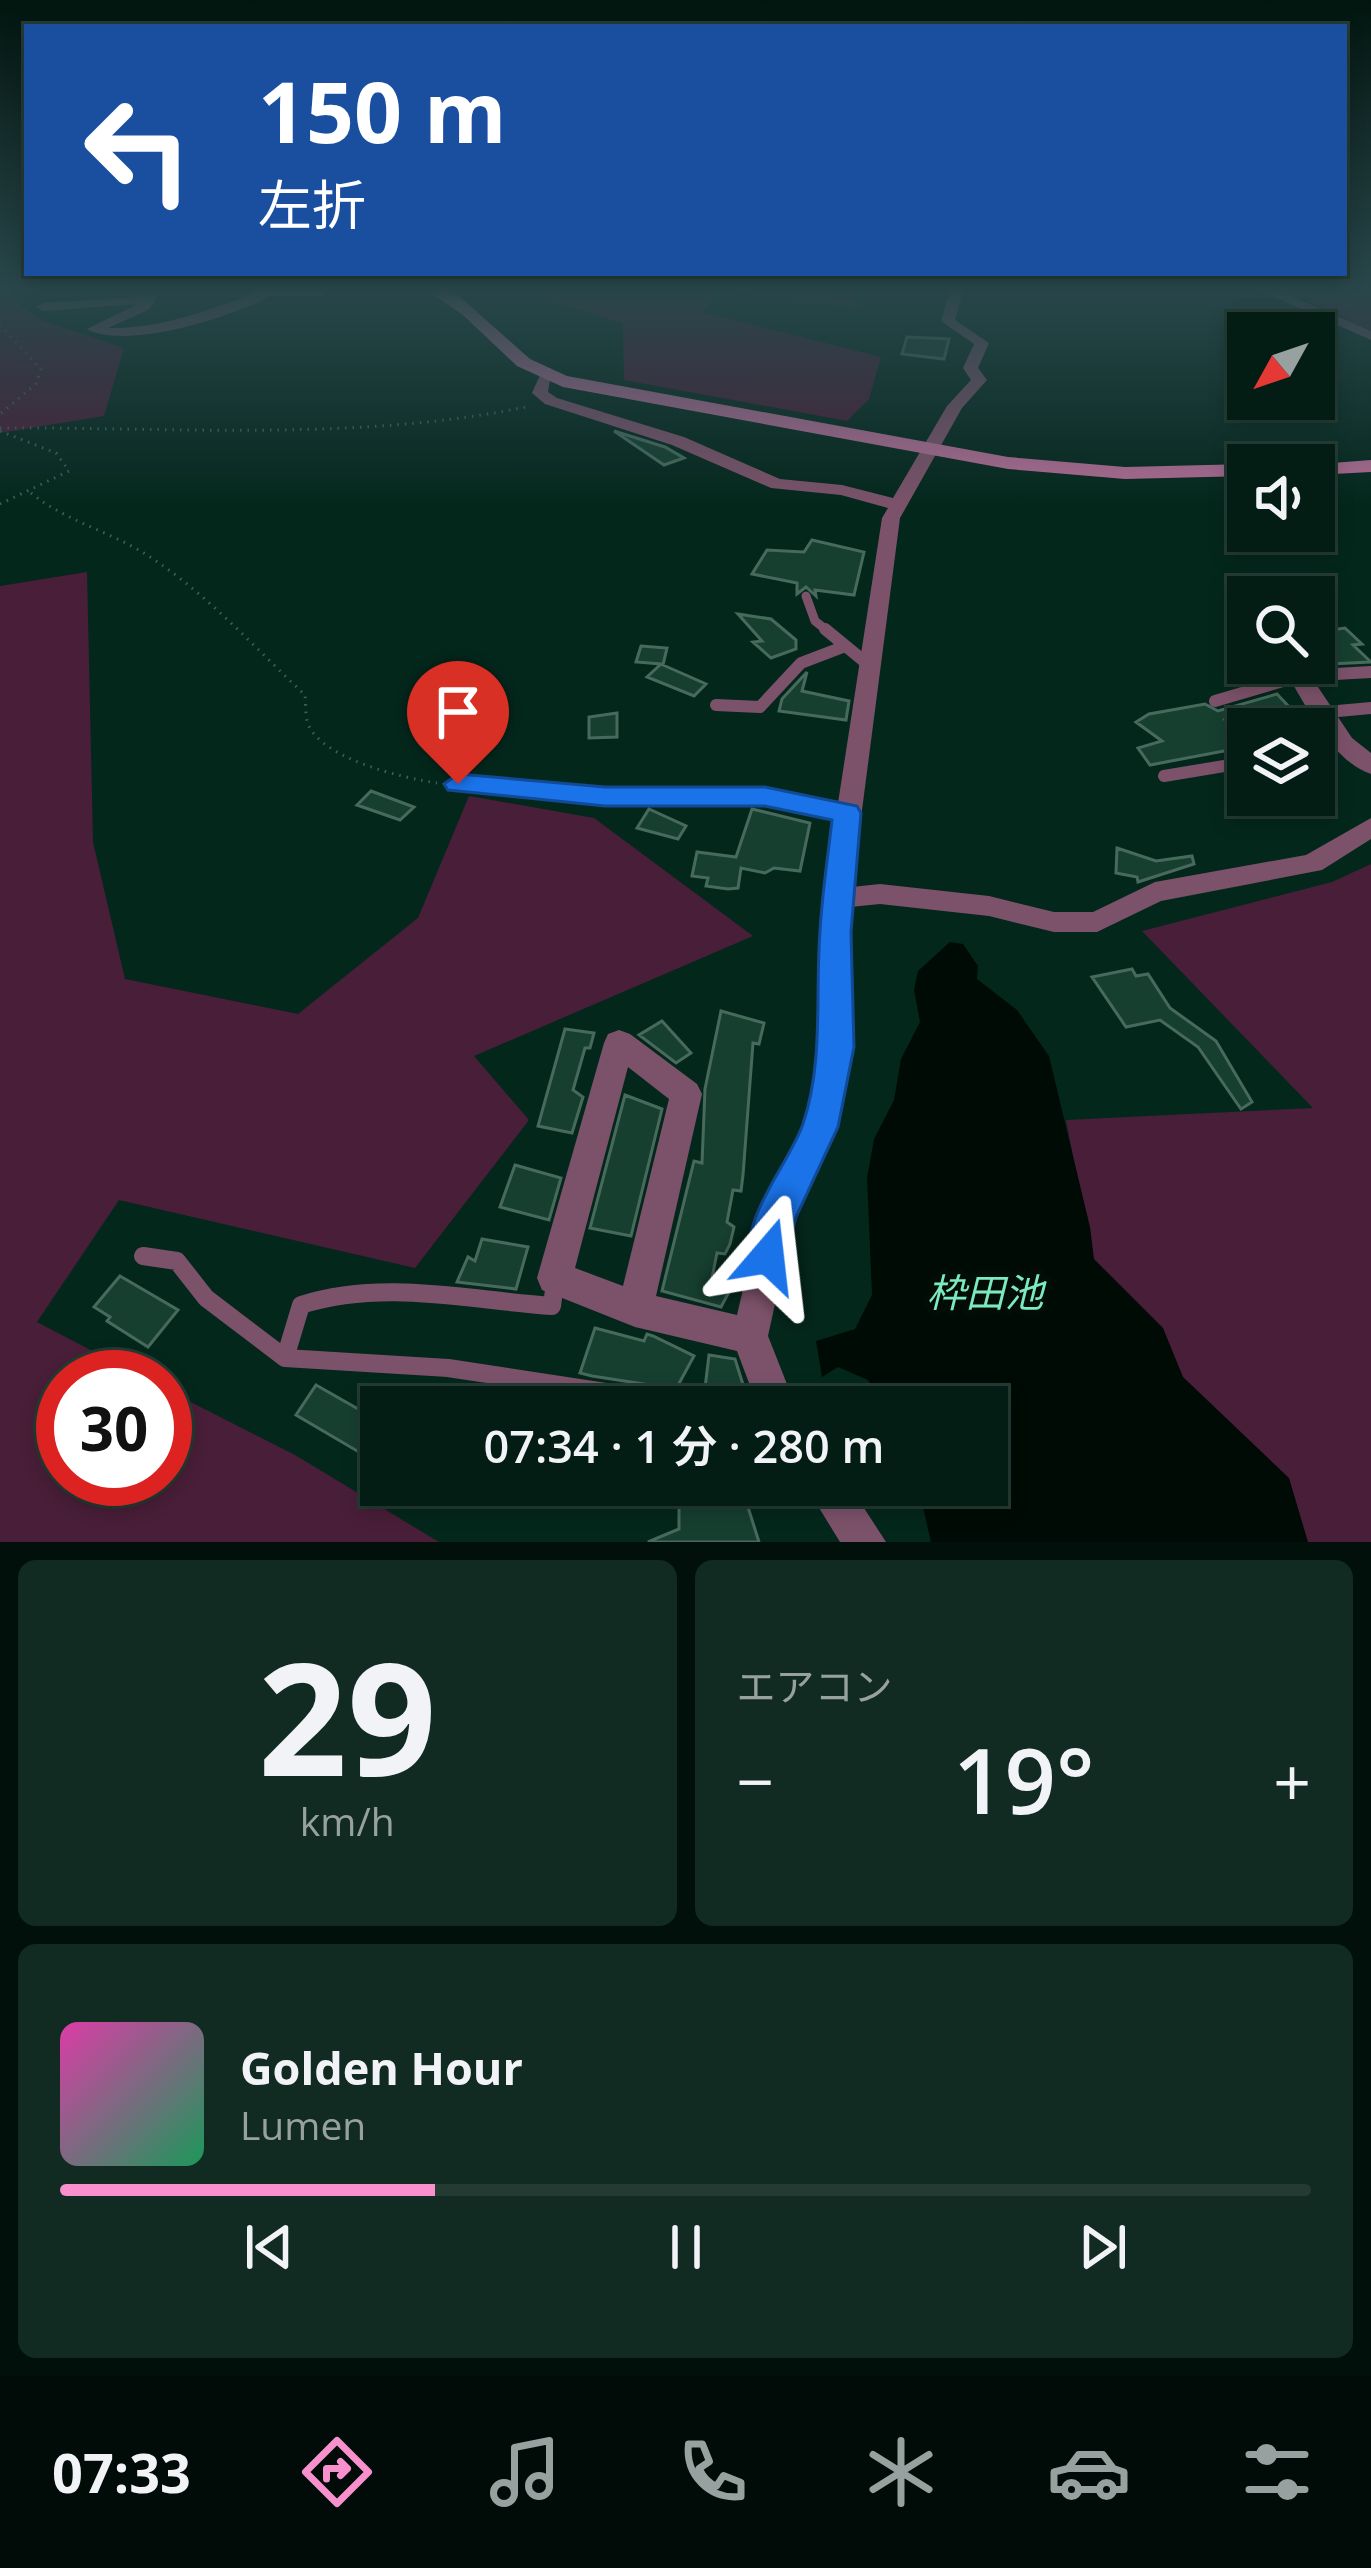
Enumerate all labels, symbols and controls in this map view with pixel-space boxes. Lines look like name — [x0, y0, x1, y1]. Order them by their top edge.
text: 150 m — [258, 53, 506, 168]
icon: left — [60, 72, 216, 228]
text: 左折 — [258, 167, 366, 241]
north arrow — [1227, 312, 1335, 420]
map controls — [1227, 312, 1335, 816]
button: sound — [1227, 444, 1335, 552]
button: search — [1227, 576, 1335, 684]
pin — [407, 661, 509, 784]
icon: arrive — [425, 679, 491, 745]
button: layers — [1227, 708, 1335, 816]
position arrow — [705, 1193, 831, 1319]
water label: 枠田池 — [926, 1265, 1047, 1318]
speed limit sign: 30 — [36, 1350, 192, 1506]
text: 07:34 · 1 分 · 280 m — [484, 1415, 884, 1476]
text: 29 — [258, 1609, 436, 1822]
text: エアコン — [737, 1659, 893, 1712]
text: 19° — [953, 1718, 1094, 1840]
text: − — [737, 1735, 774, 1825]
text: + — [1273, 1735, 1311, 1825]
text: km/h — [300, 1794, 395, 1847]
text: Golden Hour — [240, 2037, 523, 2098]
text: Lumen — [240, 2098, 366, 2151]
icon: previous — [236, 2214, 302, 2280]
icon: pause — [653, 2214, 719, 2280]
icon: next — [1070, 2214, 1136, 2280]
icon: directions — [295, 2430, 379, 2514]
icon: music — [483, 2430, 567, 2514]
icon: phone — [671, 2430, 755, 2514]
icon: climate — [859, 2430, 943, 2514]
icon: car — [1047, 2430, 1131, 2514]
icon: filters — [1235, 2430, 1319, 2514]
text: 07:33 — [52, 2435, 191, 2509]

